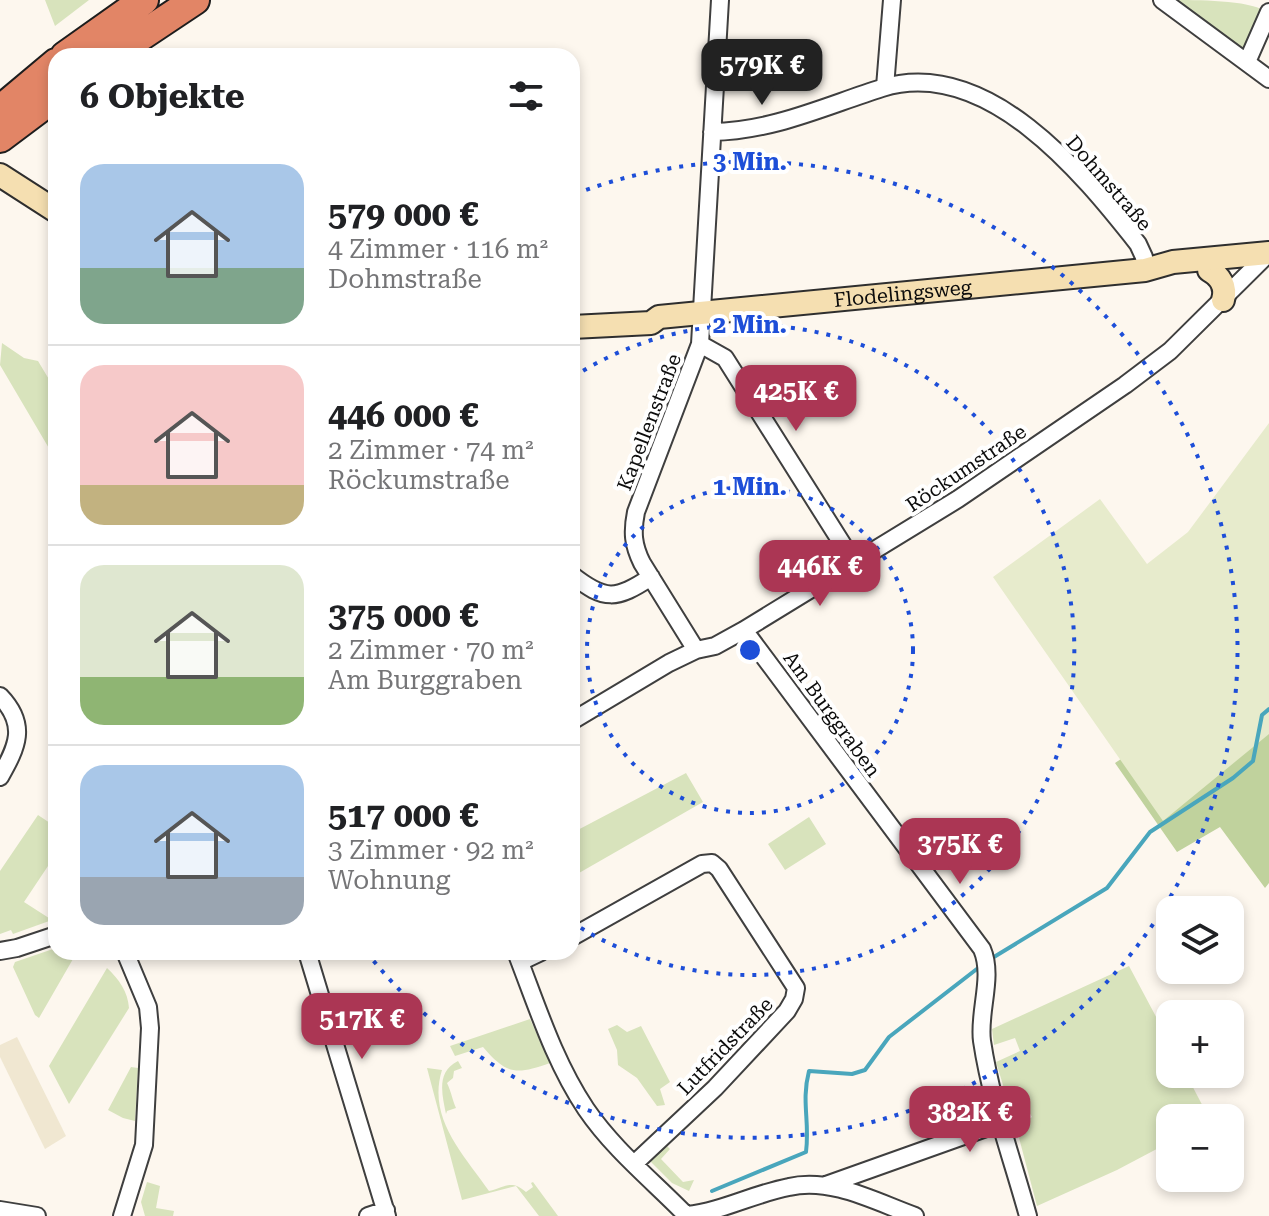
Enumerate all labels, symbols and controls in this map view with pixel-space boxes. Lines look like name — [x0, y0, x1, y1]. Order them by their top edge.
pin: 579K € — [697, 39, 827, 107]
text: 579K € — [719, 50, 805, 80]
icon: filters — [504, 74, 548, 118]
text: 6 Objekte — [80, 76, 245, 116]
street label: Dohmstraße — [1061, 130, 1157, 236]
text: 3 Min. — [713, 148, 787, 176]
text: 579 000 € — [328, 194, 478, 234]
icon: home — [144, 196, 240, 292]
text: 4 Zimmer · 116 m² — [328, 234, 548, 264]
text: Dohmstraße — [328, 264, 482, 294]
street label: Flodelingsweg — [833, 275, 974, 312]
text: 2 Min. — [713, 311, 787, 339]
street label: Kapellenstraße — [612, 350, 686, 494]
pin: 425K € — [731, 365, 861, 433]
text: 425K € — [753, 376, 839, 406]
text: 446 000 € — [328, 395, 478, 435]
icon: home — [144, 397, 240, 493]
street label: Röckumstraße — [901, 419, 1031, 517]
text: 2 Zimmer · 74 m² — [328, 435, 534, 465]
text: Röckumstraße — [328, 465, 509, 495]
text: 1 Min. — [713, 473, 787, 501]
pin: 446K € — [755, 540, 885, 608]
text: 446K € — [777, 551, 863, 581]
text: 375 000 € — [328, 595, 478, 635]
icon: home — [144, 597, 240, 693]
text: 2 Zimmer · 70 m² — [328, 635, 534, 665]
centre of rings — [736, 636, 764, 664]
street label: Am Burggraben — [778, 647, 886, 782]
text: Am Burggraben — [328, 665, 522, 695]
text: 517 000 € — [328, 795, 478, 835]
icon: home — [144, 797, 240, 893]
pin: 375K € — [895, 818, 1025, 886]
text: 375K € — [917, 829, 1003, 859]
text: 3 Zimmer · 92 m² — [328, 835, 534, 865]
text: Wohnung — [328, 865, 450, 895]
map controls — [1156, 896, 1244, 1192]
button: layers — [1156, 896, 1244, 984]
street label: Lutfridstraße — [672, 992, 778, 1100]
pin: 517K € — [297, 993, 427, 1061]
button: + — [1156, 1000, 1244, 1088]
text: 517K € — [319, 1004, 405, 1034]
pin: 382K € — [905, 1086, 1035, 1154]
text: 382K € — [927, 1097, 1013, 1127]
button: − — [1156, 1104, 1244, 1192]

